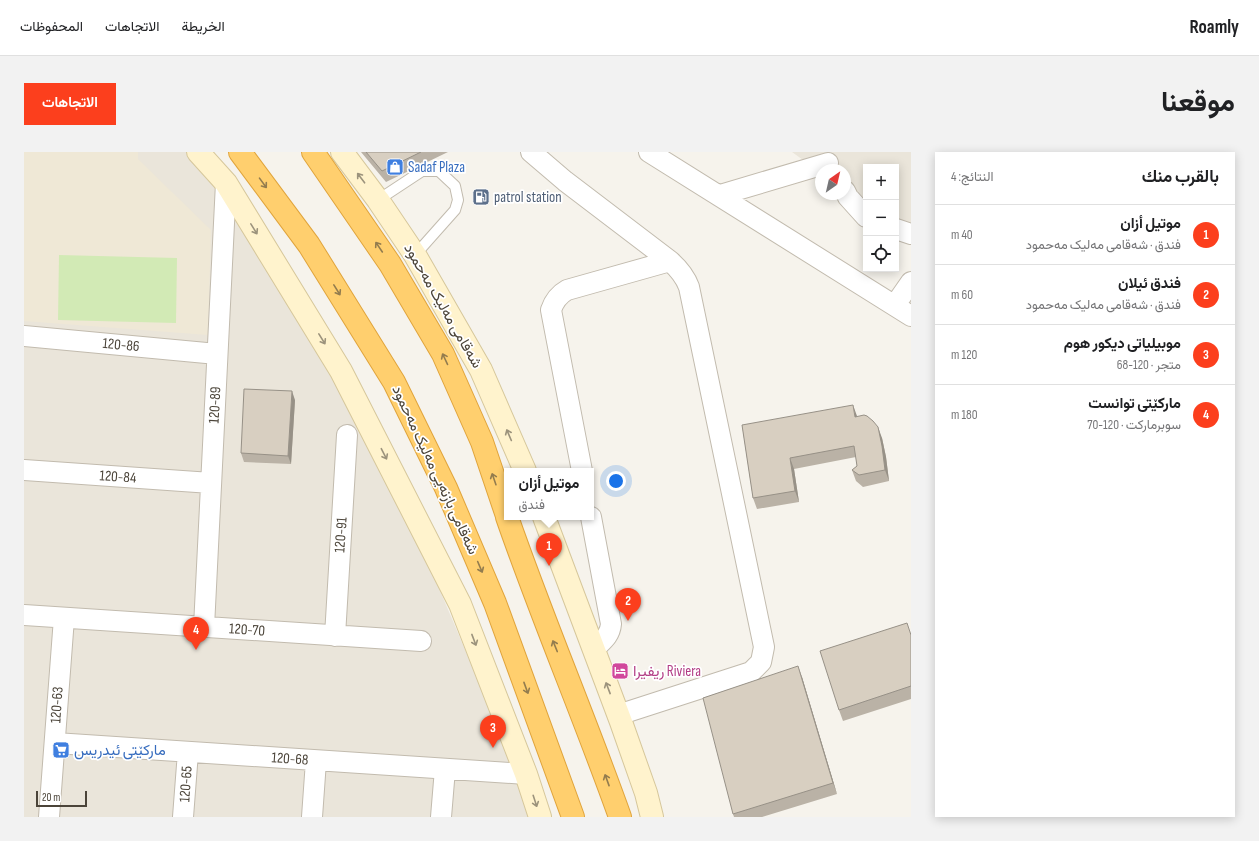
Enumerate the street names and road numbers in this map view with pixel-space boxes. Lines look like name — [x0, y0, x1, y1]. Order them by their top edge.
street label: شەقامی مەلیک مەحمود — [399, 240, 487, 372]
street label: 120-86 — [102, 334, 140, 356]
street label: شەقامی بازنەیی مەلیک مەحمود — [387, 382, 483, 558]
street label: 120-89 — [205, 386, 225, 424]
street label: 120-84 — [99, 466, 137, 488]
street label: 120-91 — [330, 516, 352, 553]
street label: 120-70 — [228, 619, 266, 641]
street label: 120-63 — [46, 686, 68, 724]
street label: 120-68 — [271, 748, 309, 770]
street label: 120-65 — [175, 765, 197, 803]

